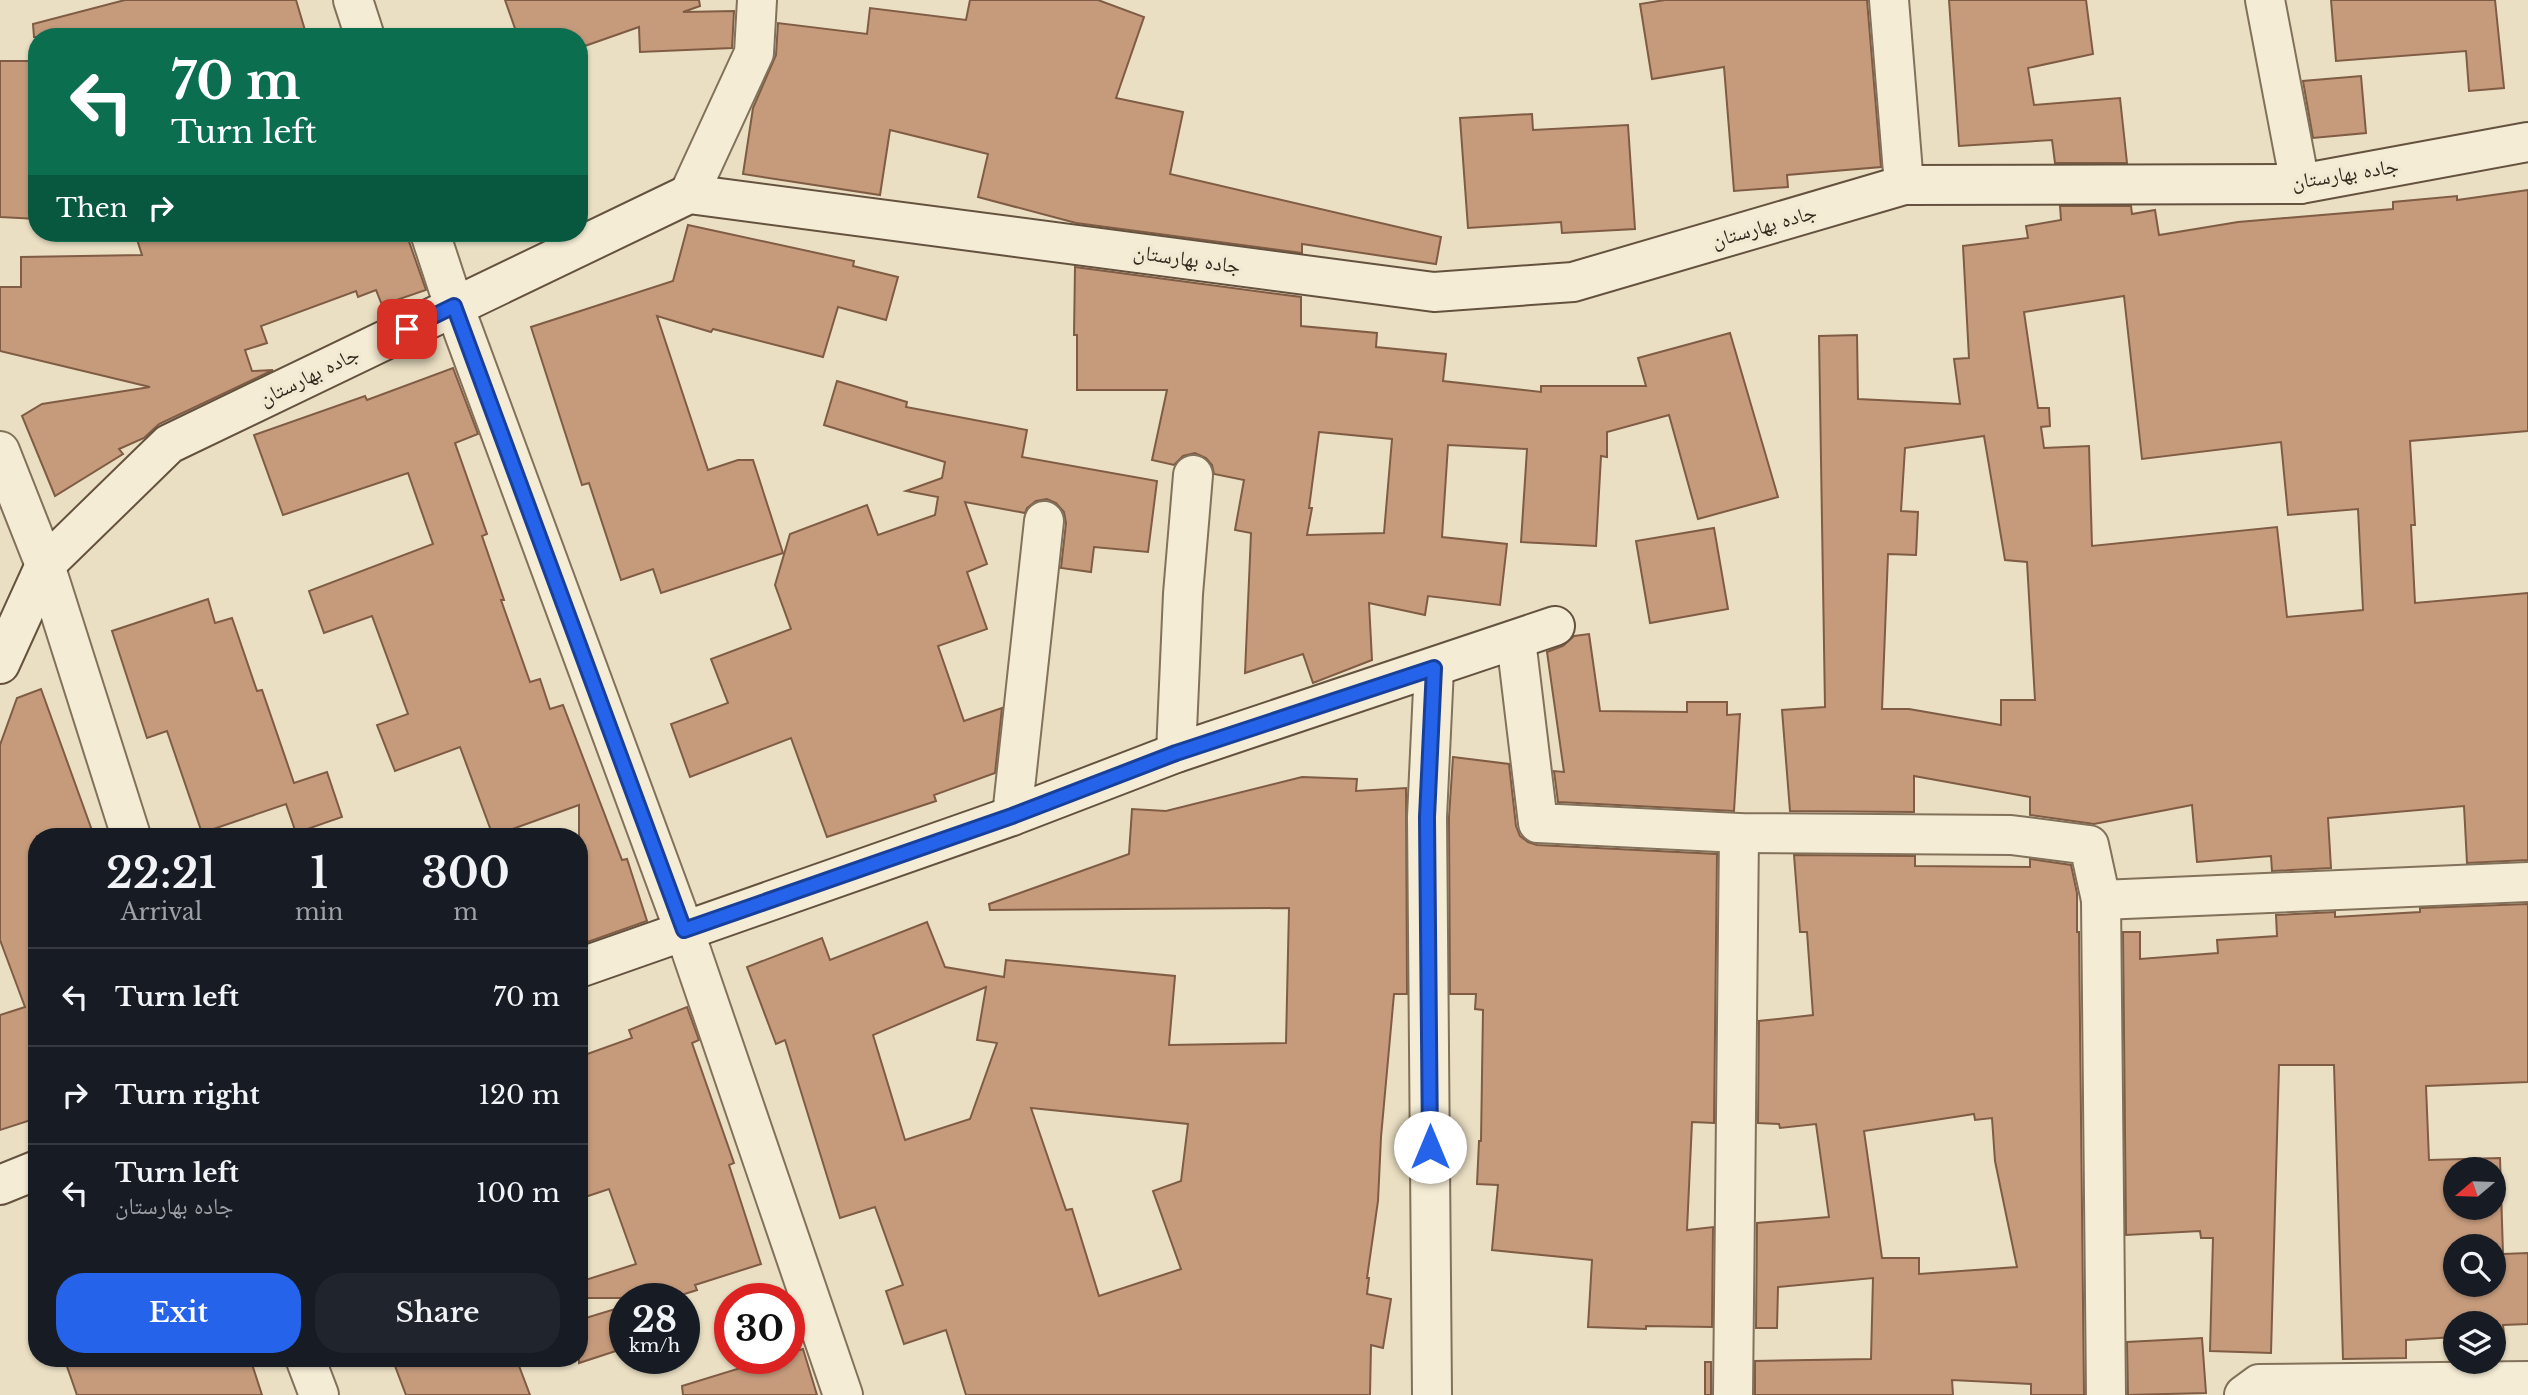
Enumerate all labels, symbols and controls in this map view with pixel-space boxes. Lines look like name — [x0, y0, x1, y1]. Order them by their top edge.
text: 70 m — [171, 51, 301, 112]
icon: left — [56, 56, 147, 147]
text: Turn left — [171, 112, 317, 152]
street label: جاده بهارستان — [2290, 153, 2400, 195]
icon: right — [142, 189, 180, 227]
text: Then — [56, 192, 128, 224]
street label: جاده بهارستان — [1708, 199, 1820, 253]
street label: جاده بهارستان — [1132, 239, 1242, 279]
pin — [377, 299, 437, 359]
icon: arrive — [388, 310, 426, 348]
street label: جاده بهارستان — [255, 341, 363, 411]
text: 22:21 — [106, 847, 217, 899]
text: 1 — [310, 847, 328, 899]
text: 300 — [421, 847, 510, 899]
text: Arrival — [121, 898, 202, 926]
text: min — [295, 898, 343, 926]
text: m — [453, 898, 478, 926]
icon: left — [56, 978, 94, 1016]
text: Turn left — [115, 981, 239, 1013]
text: 70 m — [493, 981, 560, 1013]
icon: right — [56, 1076, 94, 1114]
text: Turn right — [115, 1079, 260, 1111]
text: 120 m — [478, 1079, 560, 1111]
position arrow — [1393, 1110, 1467, 1184]
text: Turn left — [115, 1157, 239, 1189]
north arrow — [2443, 1157, 2506, 1220]
map controls — [2443, 1157, 2506, 1374]
icon: left — [56, 1174, 94, 1212]
text: 100 m — [476, 1177, 560, 1209]
text: جاده بهارستان — [115, 1192, 233, 1220]
button: search — [2443, 1234, 2506, 1297]
button: Exit — [56, 1273, 301, 1353]
button: Share — [315, 1273, 560, 1353]
speed limit sign: 30 — [714, 1283, 805, 1374]
text: 28 — [632, 1298, 677, 1341]
button: layers — [2443, 1311, 2506, 1374]
text: km/h — [629, 1335, 680, 1357]

